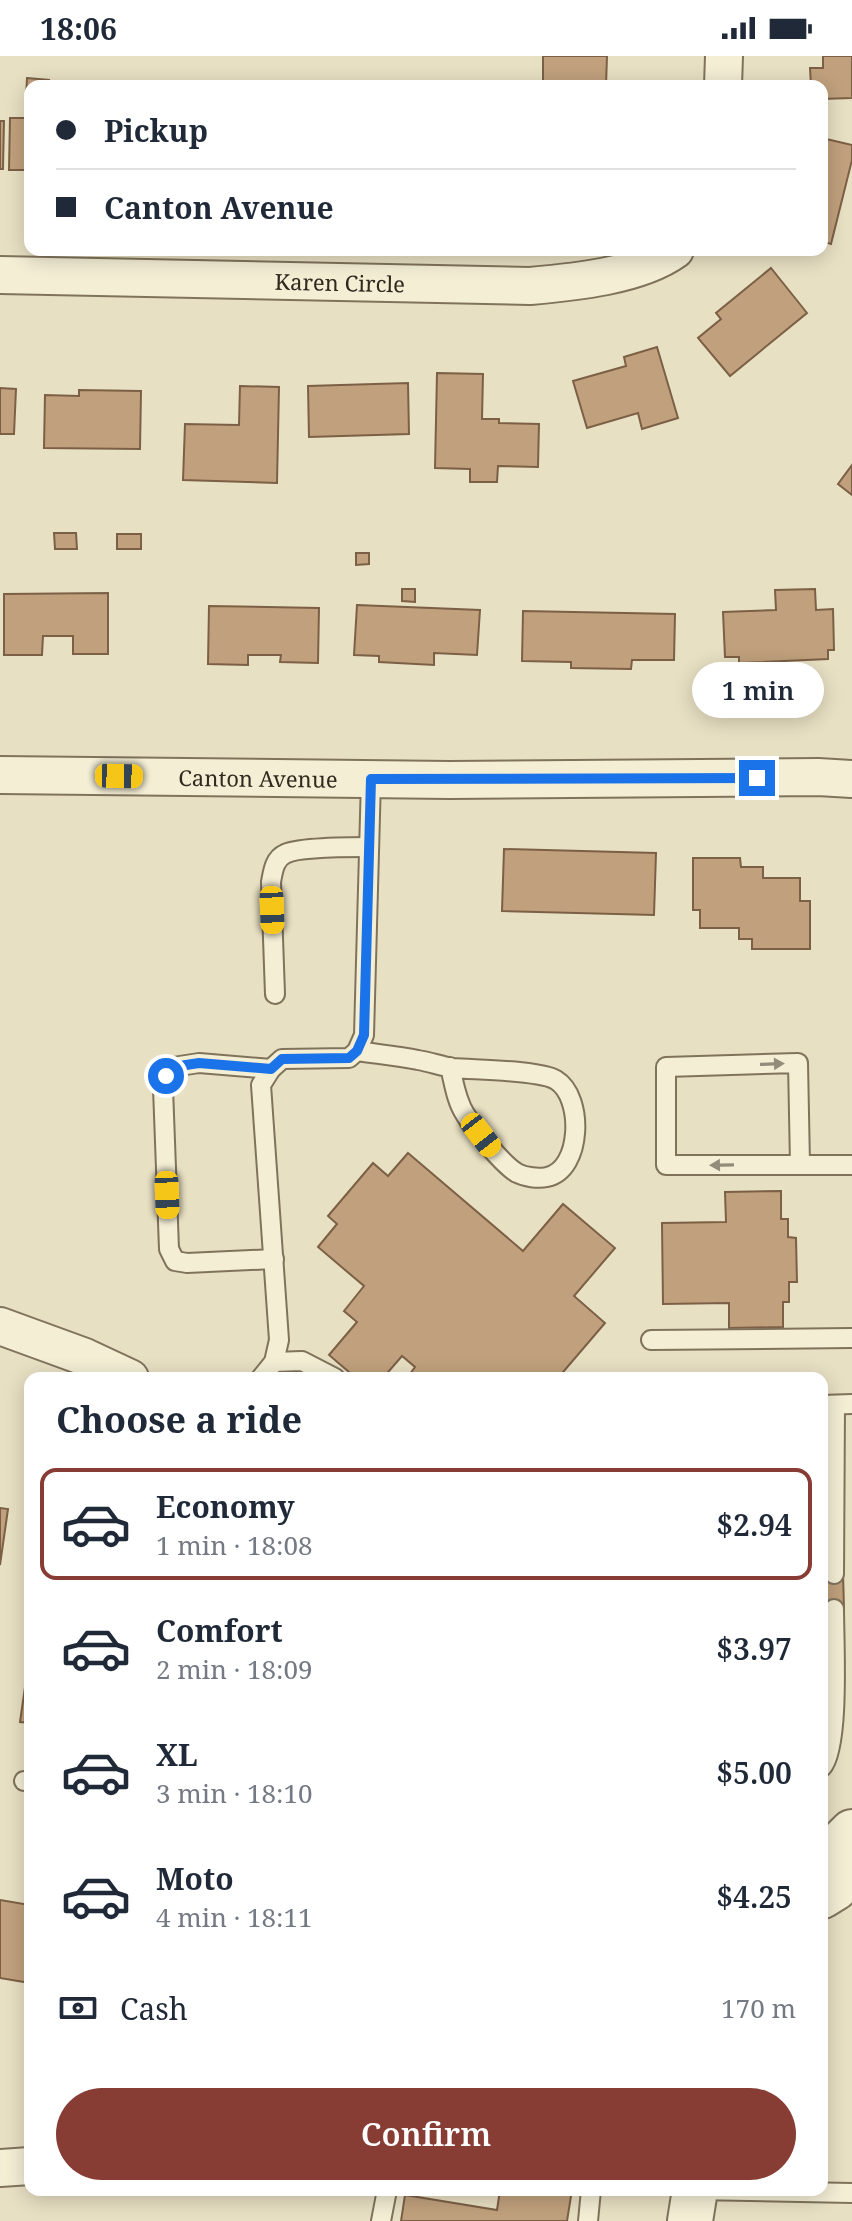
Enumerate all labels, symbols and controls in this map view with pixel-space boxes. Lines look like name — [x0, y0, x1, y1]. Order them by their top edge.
text: 18:06 — [40, 8, 117, 49]
text: Pickup — [104, 110, 208, 151]
text: Canton Avenue — [104, 187, 334, 228]
street label: Karen Circle — [274, 266, 405, 298]
callout: 1 min — [691, 662, 823, 718]
text: 1 min — [722, 672, 794, 708]
route end — [739, 760, 775, 796]
street label: Canton Avenue — [178, 762, 338, 794]
car — [95, 764, 143, 788]
car — [259, 886, 285, 934]
route start — [148, 1058, 184, 1094]
one-way arrow — [760, 1058, 785, 1071]
car — [457, 1109, 505, 1161]
one-way arrow — [709, 1158, 734, 1171]
car — [154, 1171, 180, 1219]
text: Choose a ride — [56, 1395, 302, 1444]
text: Economy — [156, 1486, 295, 1527]
icon: car — [60, 1488, 132, 1560]
text: $2.94 — [716, 1504, 792, 1545]
text: 1 min · 18:08 — [156, 1527, 313, 1563]
text: Comfort — [156, 1610, 283, 1651]
icon: car — [60, 1612, 132, 1684]
text: $3.97 — [716, 1628, 792, 1669]
text: 2 min · 18:09 — [156, 1651, 313, 1687]
text: XL — [156, 1734, 198, 1775]
icon: car — [60, 1736, 132, 1808]
text: $5.00 — [716, 1752, 792, 1793]
text: 3 min · 18:10 — [156, 1775, 313, 1811]
text: Moto — [156, 1858, 234, 1899]
icon: car — [60, 1860, 132, 1932]
text: $4.25 — [716, 1876, 792, 1917]
text: 4 min · 18:11 — [156, 1899, 313, 1935]
icon: cash — [56, 1986, 100, 2030]
text: Cash — [120, 1988, 188, 2029]
text: 170 m — [721, 1990, 796, 2026]
button: Confirm — [56, 2088, 796, 2180]

